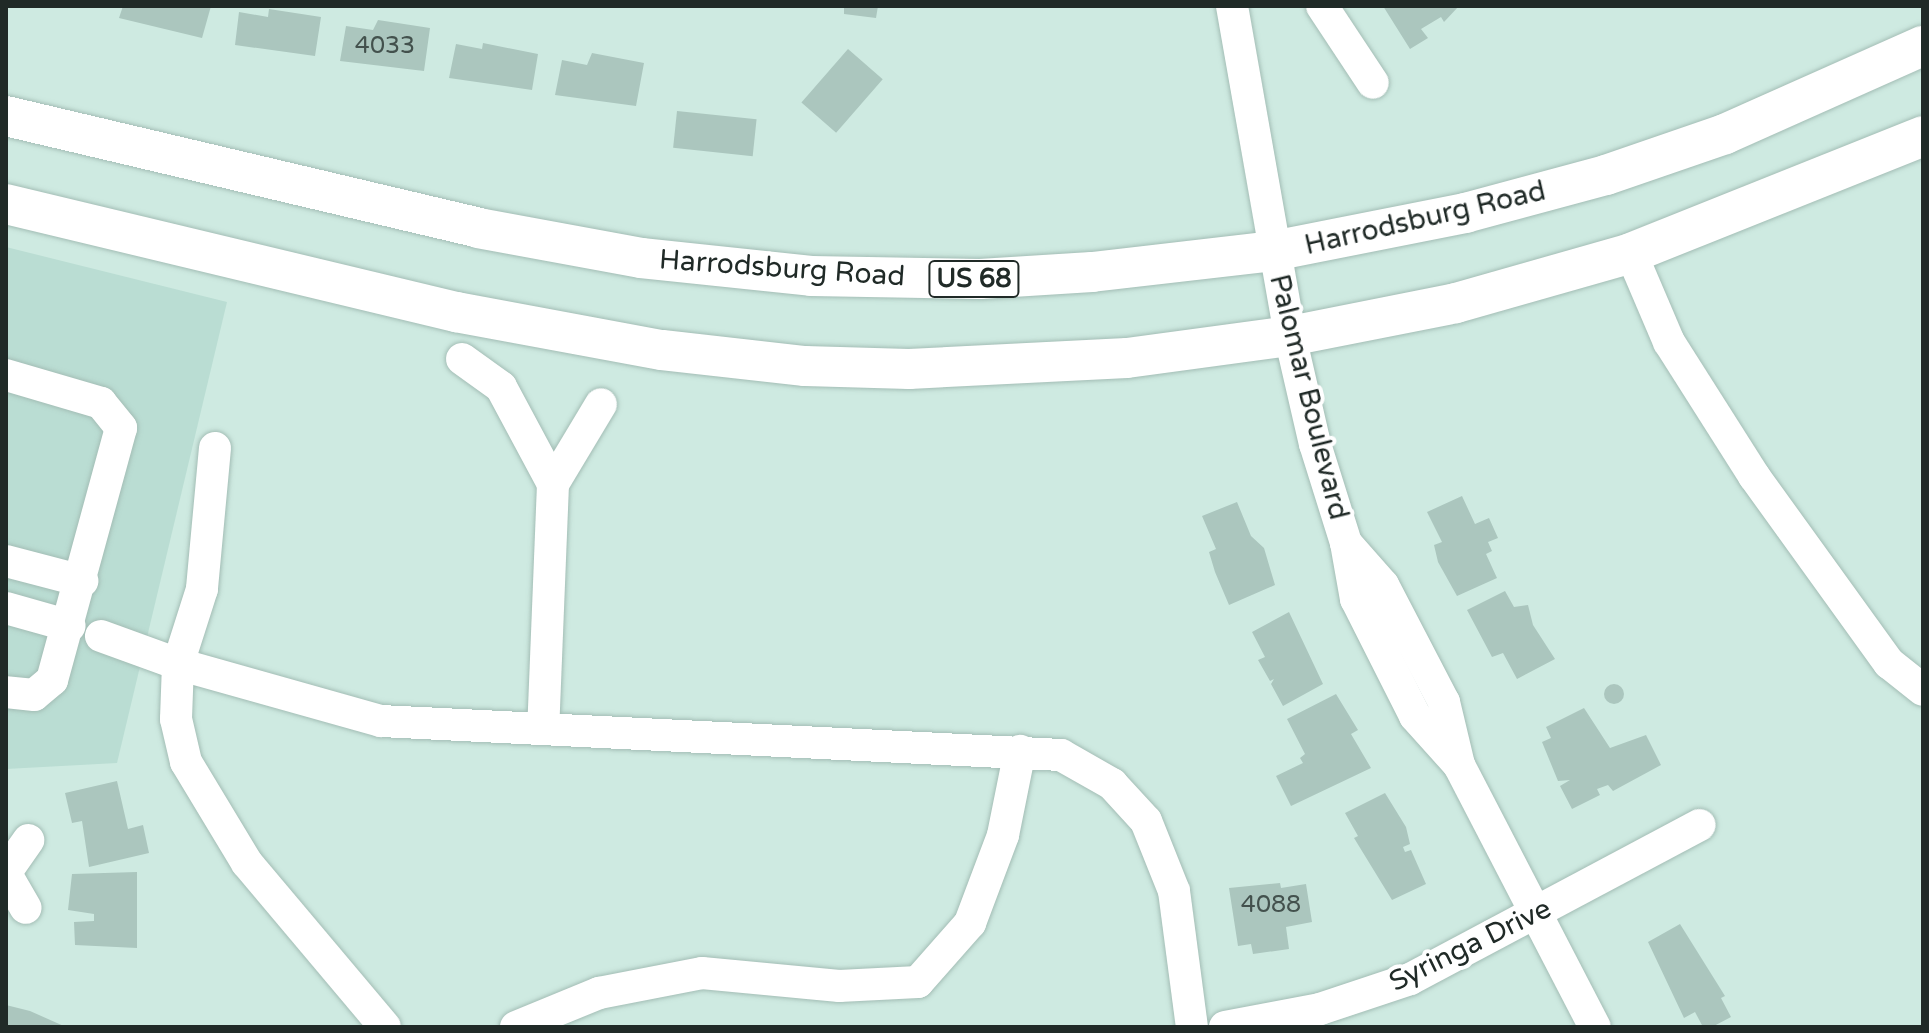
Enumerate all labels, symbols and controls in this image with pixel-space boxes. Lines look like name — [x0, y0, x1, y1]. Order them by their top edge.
house number: 4033 — [355, 32, 415, 60]
street label: Harrodsburg Road — [1301, 174, 1549, 262]
street label: Harrodsburg Road — [658, 243, 906, 293]
road number: US 68 — [928, 257, 1020, 301]
street label: Palomar Boulevard — [1262, 271, 1356, 523]
house number: 4088 — [1241, 891, 1301, 919]
street label: Syringa Drive — [1384, 891, 1556, 999]

